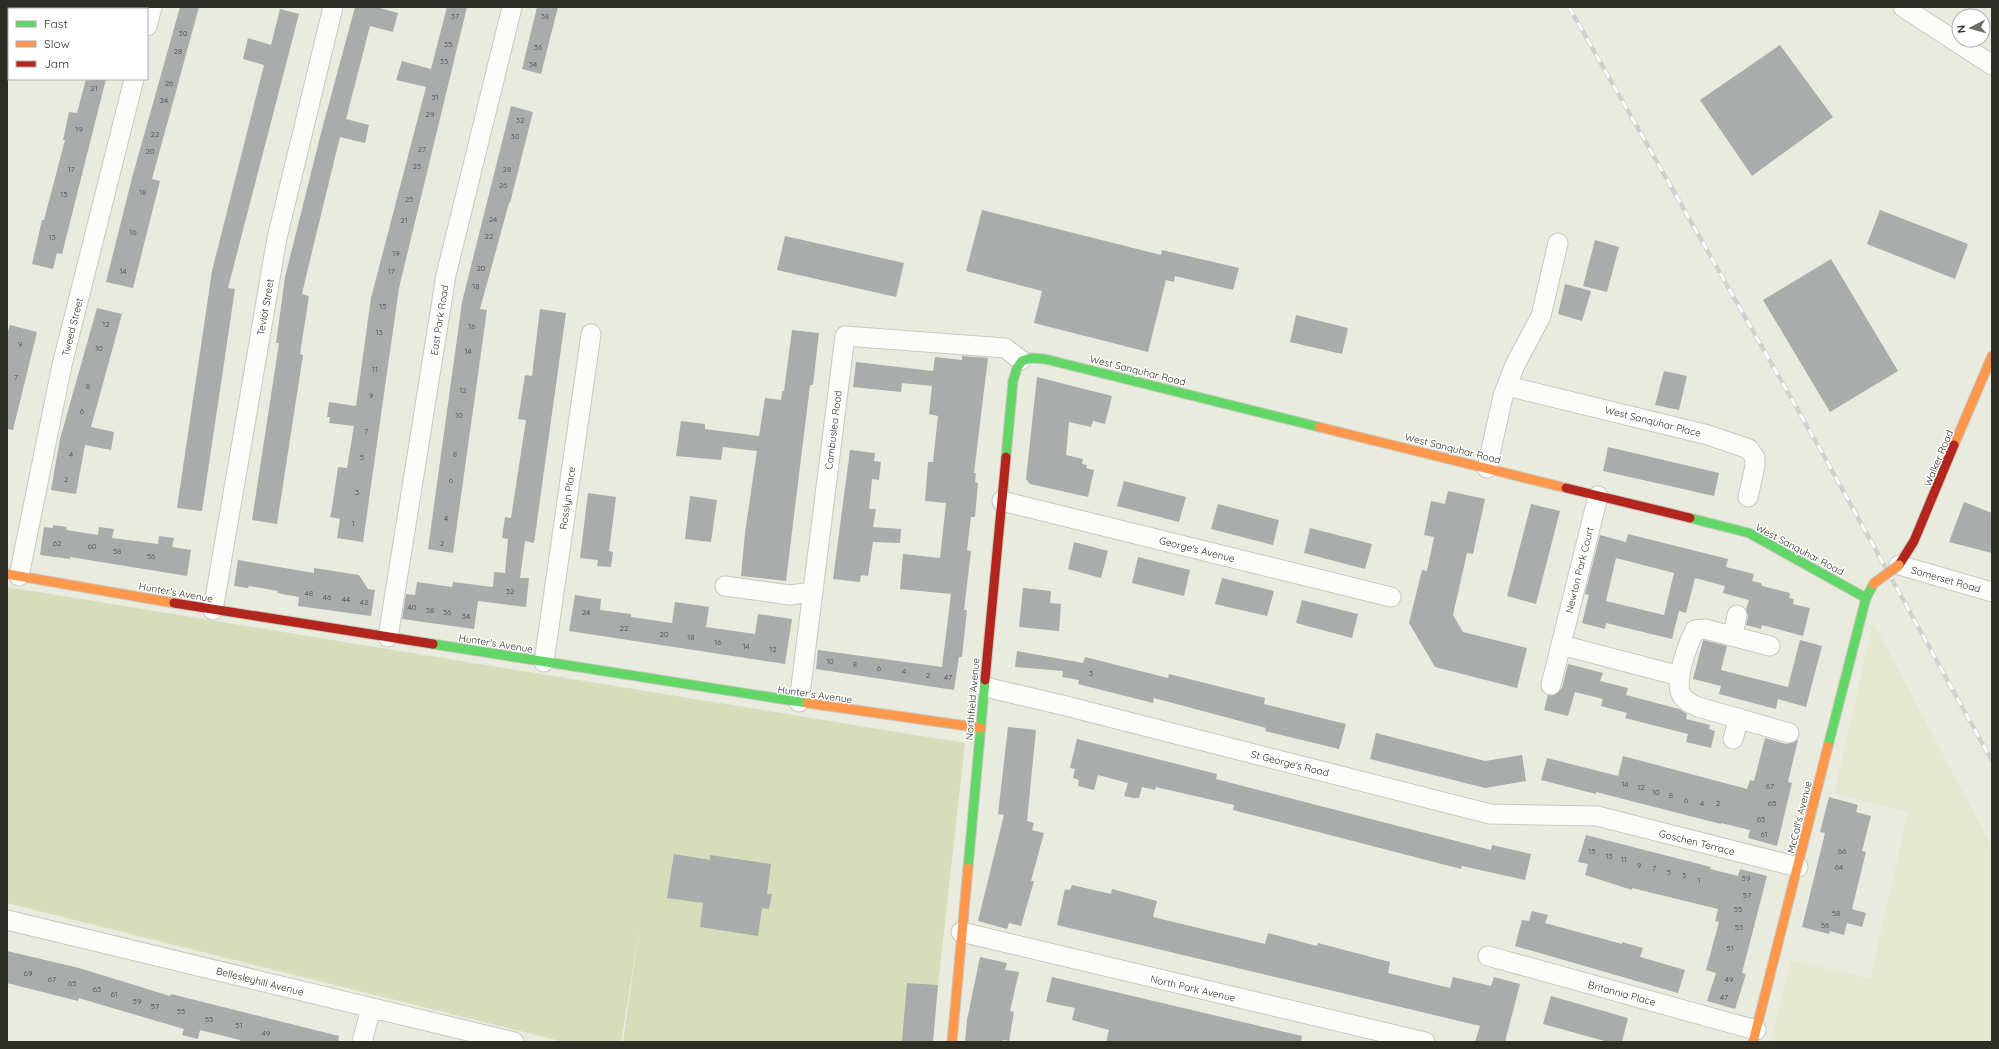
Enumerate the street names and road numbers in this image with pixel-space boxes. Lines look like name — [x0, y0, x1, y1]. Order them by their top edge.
street label: Teviot Street — [254, 277, 277, 336]
street label: East Park Road — [427, 284, 451, 356]
street label: Tweed Street — [59, 296, 86, 358]
street label: West Sanquhar Road — [1089, 352, 1187, 389]
street label: Cambuslea Road — [822, 390, 845, 470]
street label: West Sanquhar Place — [1603, 403, 1703, 440]
street label: Walker Road — [1921, 428, 1956, 488]
street label: West Sanquhar Road — [1404, 430, 1502, 467]
street label: Rosslyn Place — [557, 465, 578, 530]
street label: West Sanquhar Road — [1753, 521, 1846, 578]
street label: Newton Park Court — [1563, 525, 1597, 615]
street label: George's Avenue — [1158, 534, 1236, 565]
street label: Somerset Road — [1910, 563, 1982, 596]
street label: Hunter's Avenue — [138, 580, 214, 605]
street label: Hunter's Avenue — [458, 631, 534, 656]
street label: Northfield Avenue — [962, 657, 983, 741]
street label: Hunter's Avenue — [777, 683, 853, 706]
street label: St George's Road — [1250, 748, 1330, 779]
street label: McCall's Avenue — [1784, 779, 1815, 855]
street label: Goschen Terrace — [1658, 827, 1736, 858]
street label: Bellesleyhill Avenue — [215, 964, 305, 999]
street label: North Park Avenue — [1149, 972, 1237, 1005]
street label: Britannia Place — [1587, 978, 1657, 1009]

